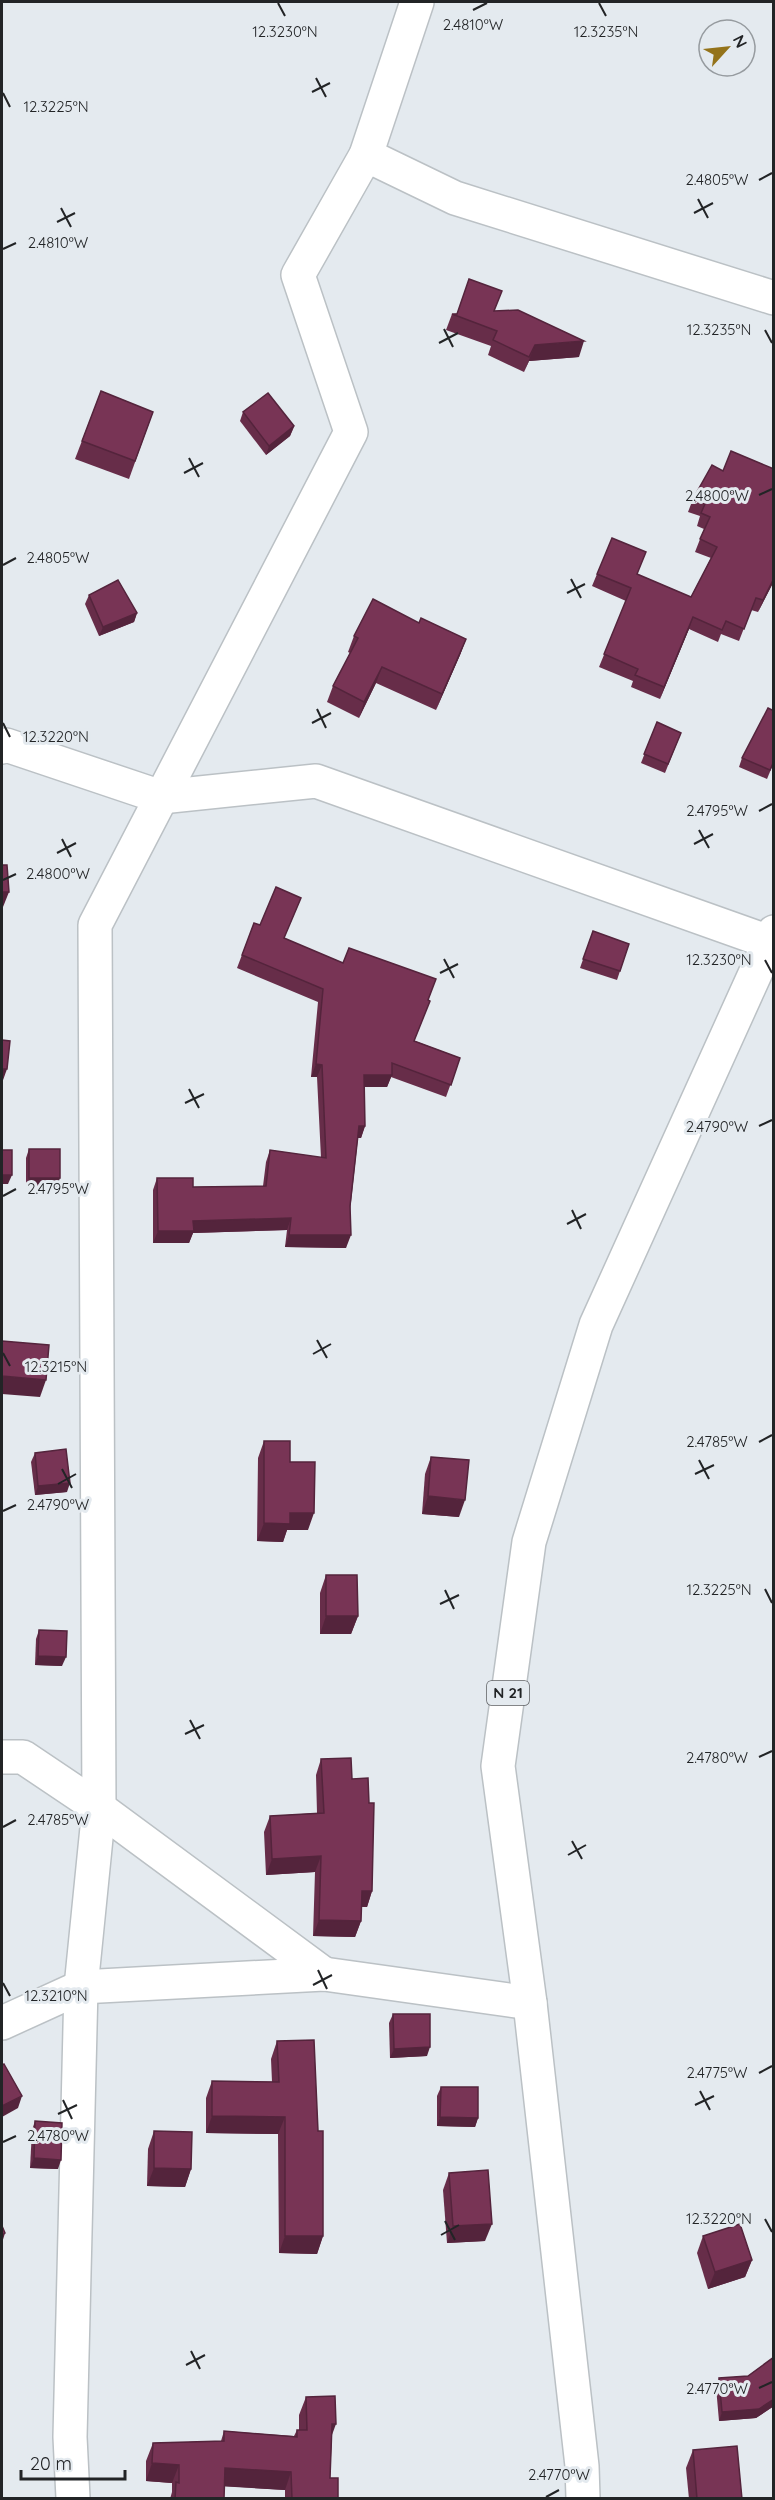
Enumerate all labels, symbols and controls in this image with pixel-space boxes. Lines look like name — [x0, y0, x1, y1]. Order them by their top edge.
text: 2.4810°W — [443, 15, 504, 34]
north arrow — [697, 18, 757, 78]
text: 12.3230°N — [252, 22, 318, 41]
text: 12.3235°N — [574, 22, 638, 41]
text: N — [729, 31, 752, 51]
text: 12.3225°N — [23, 97, 89, 116]
text: 2.4805°W — [685, 170, 749, 189]
text: 2.4810°W — [28, 233, 89, 252]
text: 12.3235°N — [687, 320, 751, 339]
text: 2.4800°W — [685, 486, 749, 505]
text: 2.4805°W — [26, 548, 90, 567]
text: 12.3220°N — [23, 727, 89, 746]
text: 2.4795°W — [686, 801, 748, 820]
text: 2.4800°W — [26, 864, 90, 883]
text: 12.3230°N — [686, 950, 752, 969]
text: 2.4790°W — [686, 1117, 749, 1136]
text: 2.4795°W — [27, 1179, 89, 1198]
text: 12.3215°N — [25, 1357, 87, 1376]
text: 2.4785°W — [686, 1432, 748, 1451]
text: 2.4790°W — [27, 1495, 90, 1514]
text: 12.3225°N — [686, 1580, 752, 1599]
road number: N 21 — [487, 1681, 529, 1705]
text: 2.4780°W — [686, 1748, 749, 1767]
text: 2.4785°W — [27, 1810, 89, 1829]
text: 12.3210°N — [24, 1986, 88, 2005]
text: 2.4775°W — [686, 2063, 748, 2082]
text: 2.4780°W — [27, 2126, 90, 2145]
text: 12.3220°N — [686, 2209, 752, 2228]
text: 2.4770°W — [686, 2379, 748, 2398]
scale bar — [21, 2443, 124, 2481]
text: 20 m — [30, 2452, 72, 2475]
text: 2.4770°W — [528, 2465, 590, 2484]

